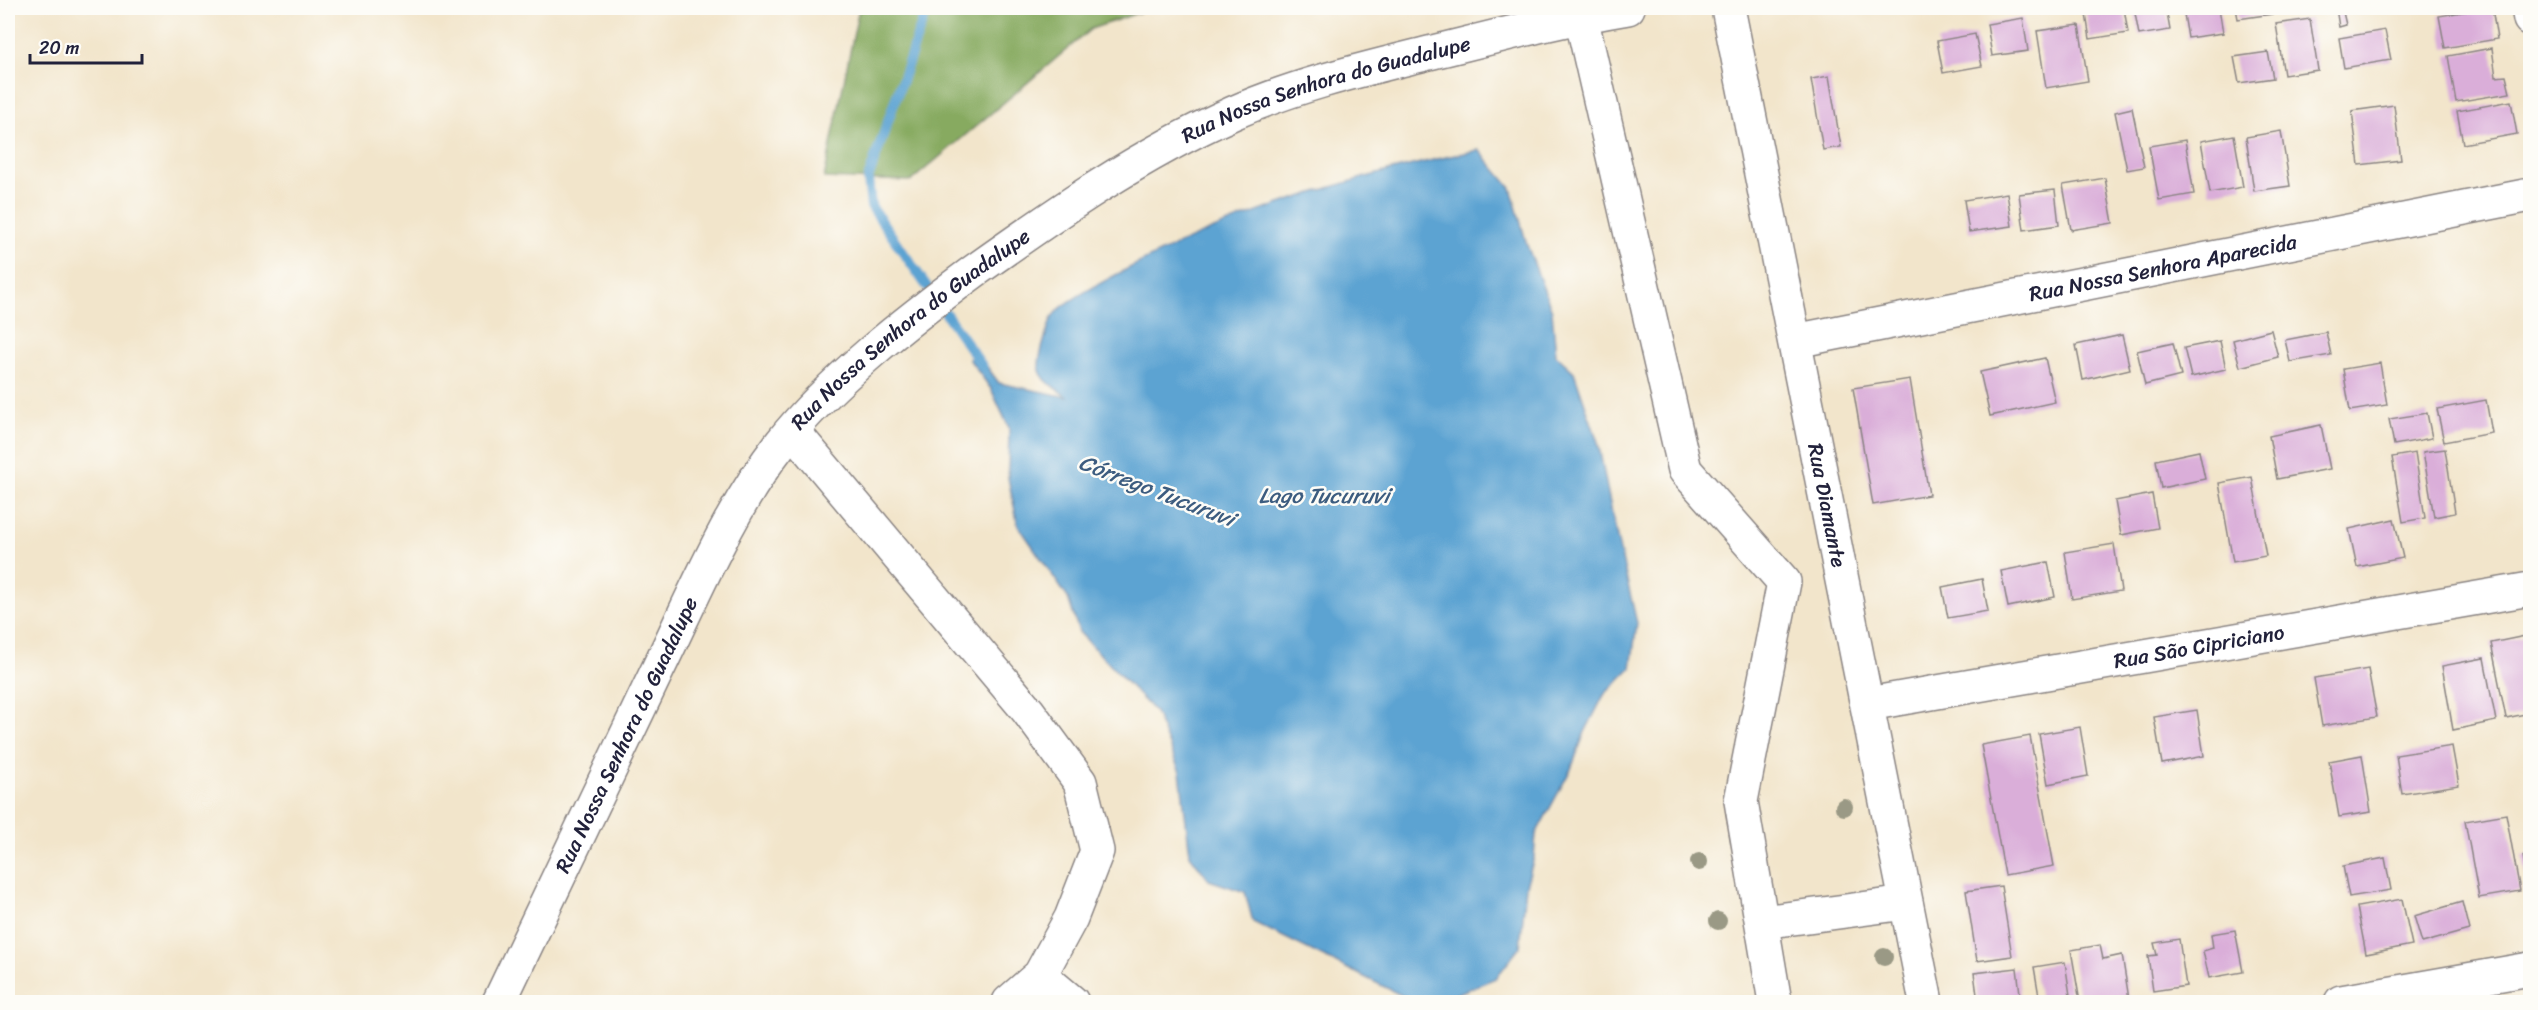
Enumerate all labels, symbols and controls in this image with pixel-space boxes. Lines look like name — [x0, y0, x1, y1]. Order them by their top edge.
street label: Rua Nossa Senhora do Guadalupe — [1174, 24, 1475, 154]
scale bar — [30, 27, 142, 65]
text: 20 m — [39, 32, 79, 64]
street label: Rua Nossa Senhora do Guadalupe — [781, 218, 1039, 439]
street label: Rua Nossa Senhora Aparecida — [2026, 223, 2300, 313]
street label: Rua Diamante — [1796, 440, 1858, 571]
water label: Córrego Tucuruvi — [1073, 443, 1244, 539]
water label: Lago Tucuruvi — [1259, 476, 1393, 515]
street label: Rua Nossa Senhora do Guadalupe — [544, 590, 709, 880]
street label: Rua São Cipriciano — [2111, 613, 2288, 680]

